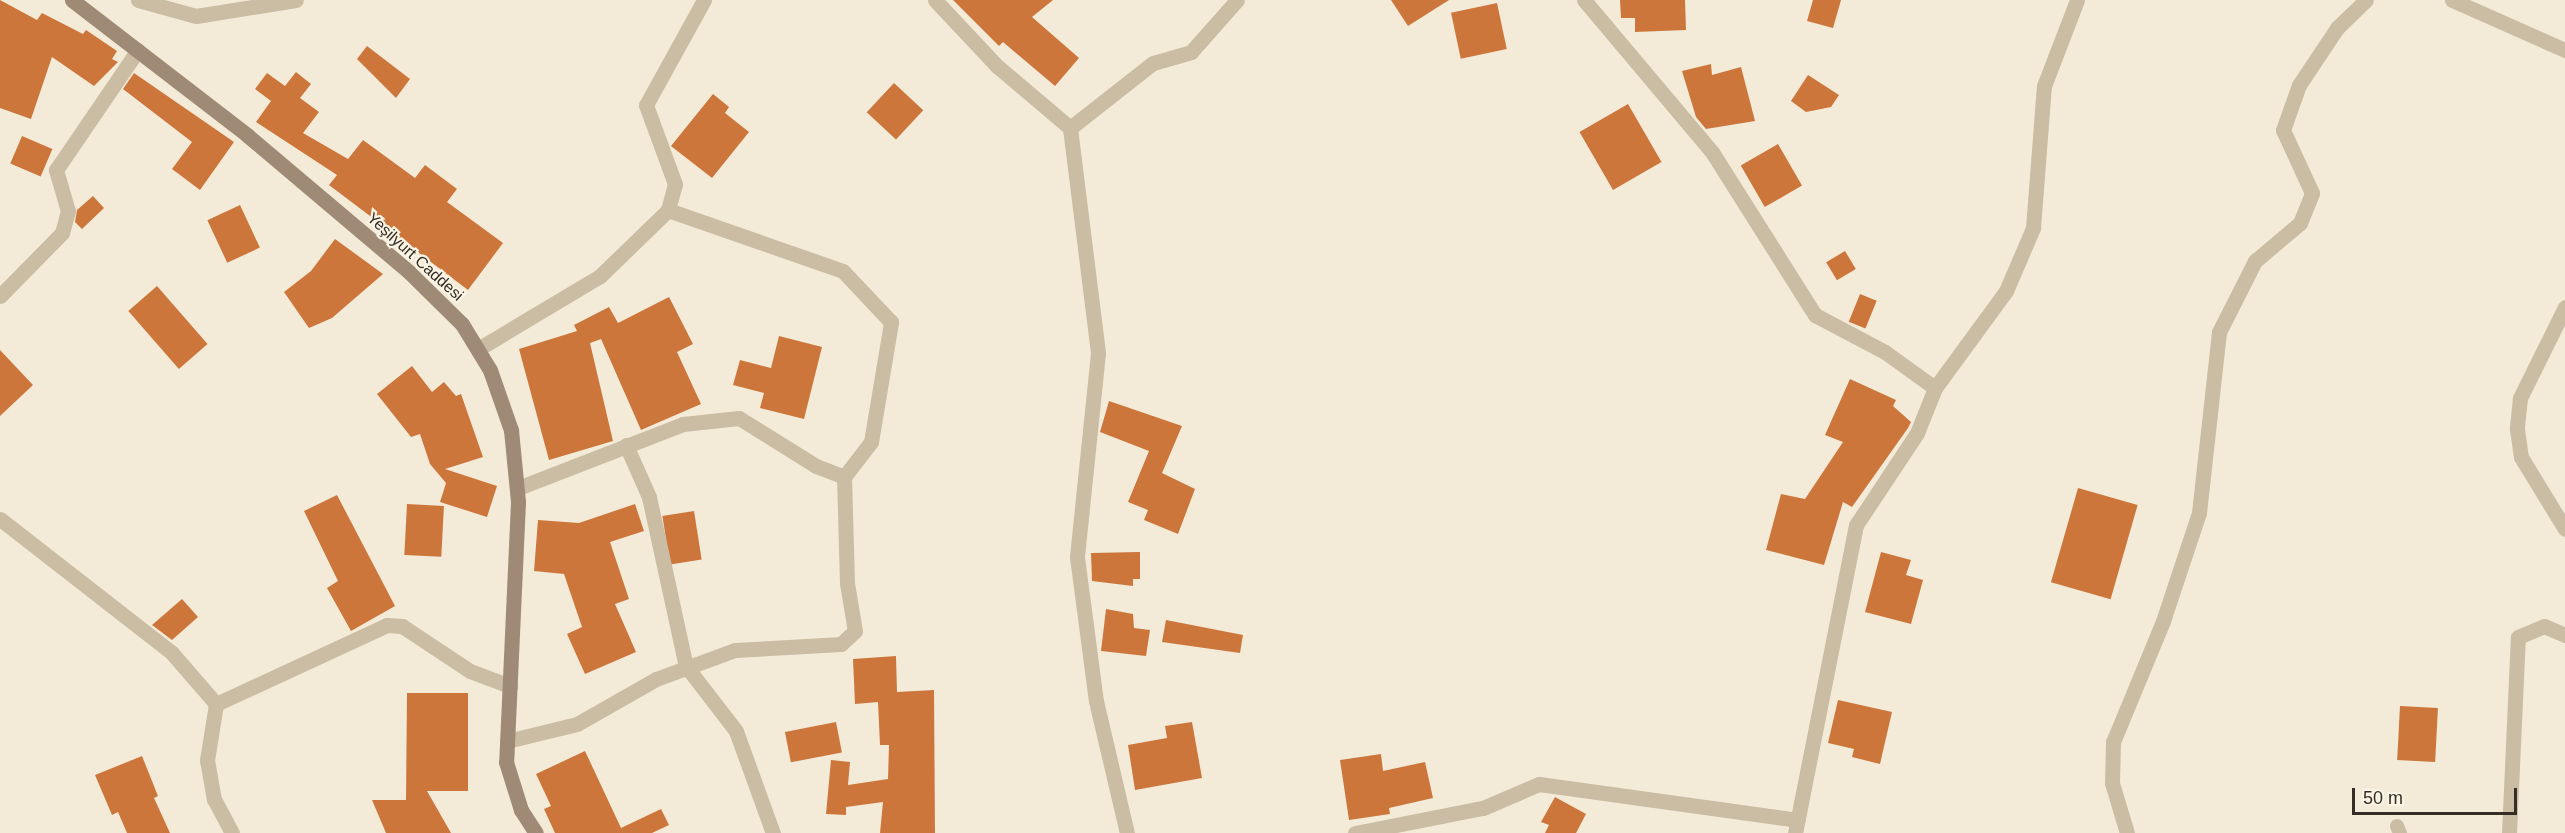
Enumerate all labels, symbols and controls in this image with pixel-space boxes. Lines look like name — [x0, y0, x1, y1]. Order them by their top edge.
street label: Yeşilyurt Caddesi — [363, 209, 467, 305]
scale bar — [2355, 776, 2520, 814]
text: 50 m — [2363, 788, 2403, 808]

